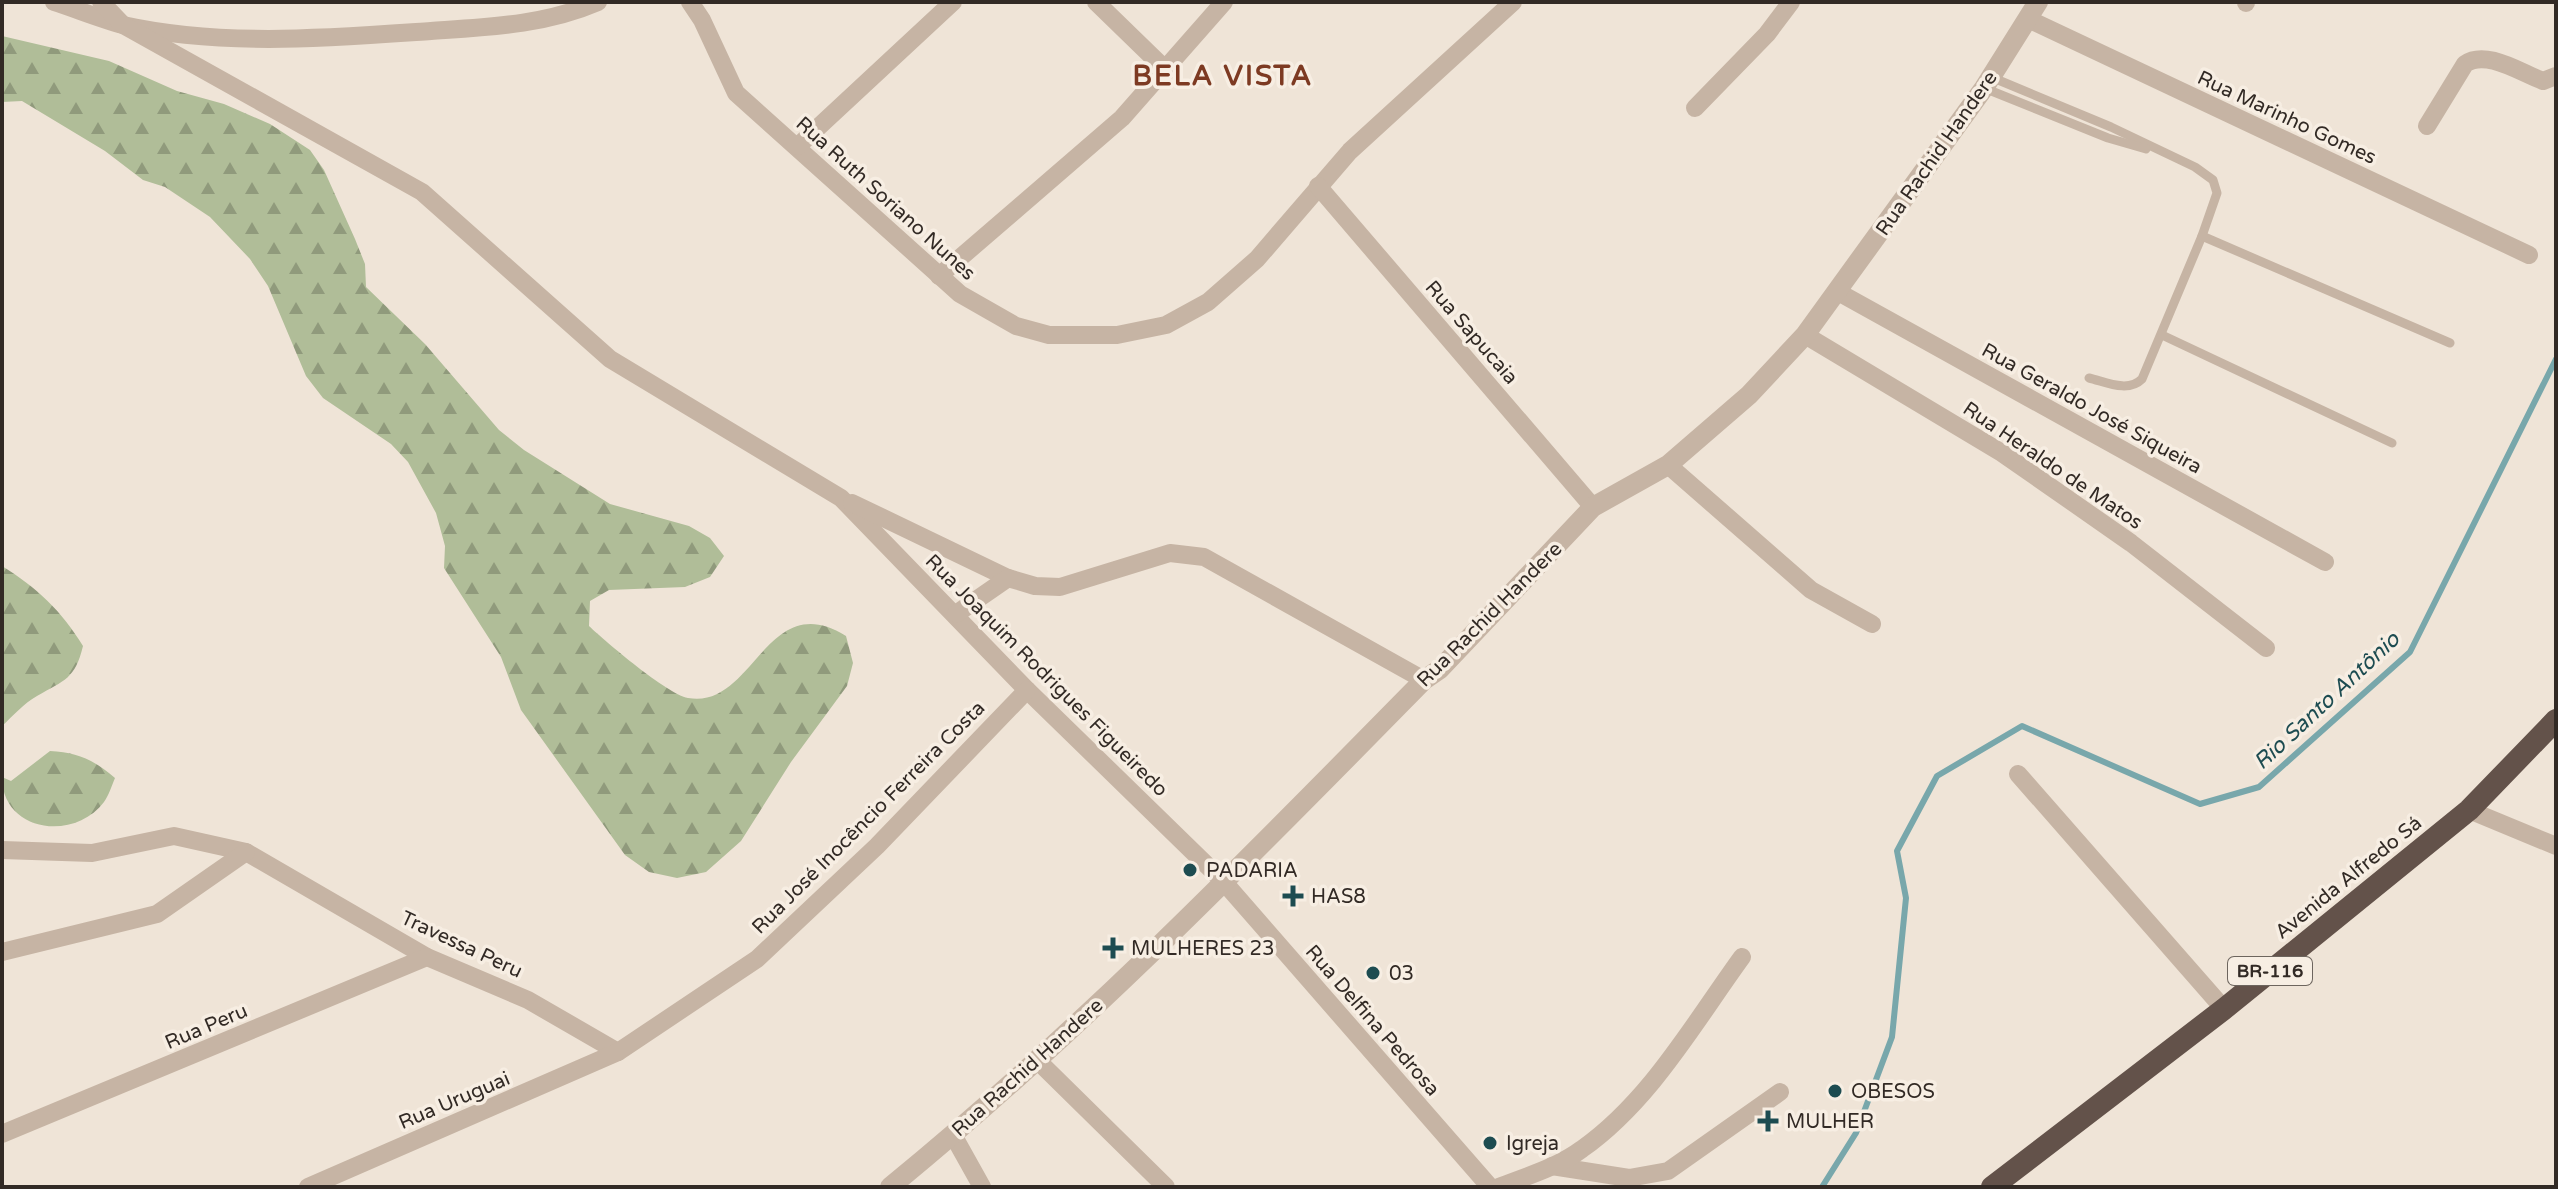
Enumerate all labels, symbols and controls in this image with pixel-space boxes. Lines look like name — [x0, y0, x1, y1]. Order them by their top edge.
district label: BELA VISTA — [1133, 59, 1313, 93]
street label: Rua Marinho Gomes — [2193, 66, 2380, 170]
street label: Rua Rachid Handere — [1871, 67, 2003, 240]
street label: Rua Ruth Soriano Nunes — [791, 112, 980, 286]
street label: Rua Sapucaia — [1420, 276, 1523, 389]
street label: Rua Geraldo José Siqueira — [1977, 338, 2206, 479]
street label: Rua Heraldo de Matos — [1958, 397, 2147, 535]
street label: Rua Rachid Handere — [1412, 537, 1567, 692]
street label: Rua Joaquim Rodrigues Figueiredo — [920, 549, 1173, 802]
water label: Rio Santo Antônio — [2248, 625, 2406, 775]
street label: Rua José Inocêncio Ferreira Costa — [747, 696, 990, 939]
street label: Avenida Alfredo Sá — [2270, 811, 2427, 944]
place label: PADARIA — [1206, 859, 1298, 883]
marker: PADARIA — [1181, 861, 1199, 879]
marker: HAS8 — [1282, 885, 1304, 907]
place label: HAS8 — [1311, 885, 1366, 909]
street label: Travessa Peru — [397, 906, 526, 984]
marker: MULHERES 23 — [1102, 937, 1124, 959]
place label: MULHERES 23 — [1131, 937, 1275, 961]
street label: Rua Delfina Pedrosa — [1300, 940, 1444, 1101]
road number: BR-116 — [2228, 957, 2312, 985]
place label: 03 — [1389, 962, 1414, 986]
marker: 03 — [1364, 964, 1382, 982]
street label: Rua Rachid Handere — [947, 994, 1108, 1142]
street label: Rua Peru — [162, 999, 251, 1055]
street label: Rua Uruguai — [395, 1067, 514, 1135]
place label: OBESOS — [1851, 1080, 1935, 1104]
marker: OBESOS — [1826, 1082, 1844, 1100]
marker: MULHER — [1757, 1110, 1779, 1132]
place label: MULHER — [1786, 1110, 1874, 1134]
place label: Igreja — [1506, 1132, 1559, 1156]
marker: Igreja — [1481, 1134, 1499, 1152]

